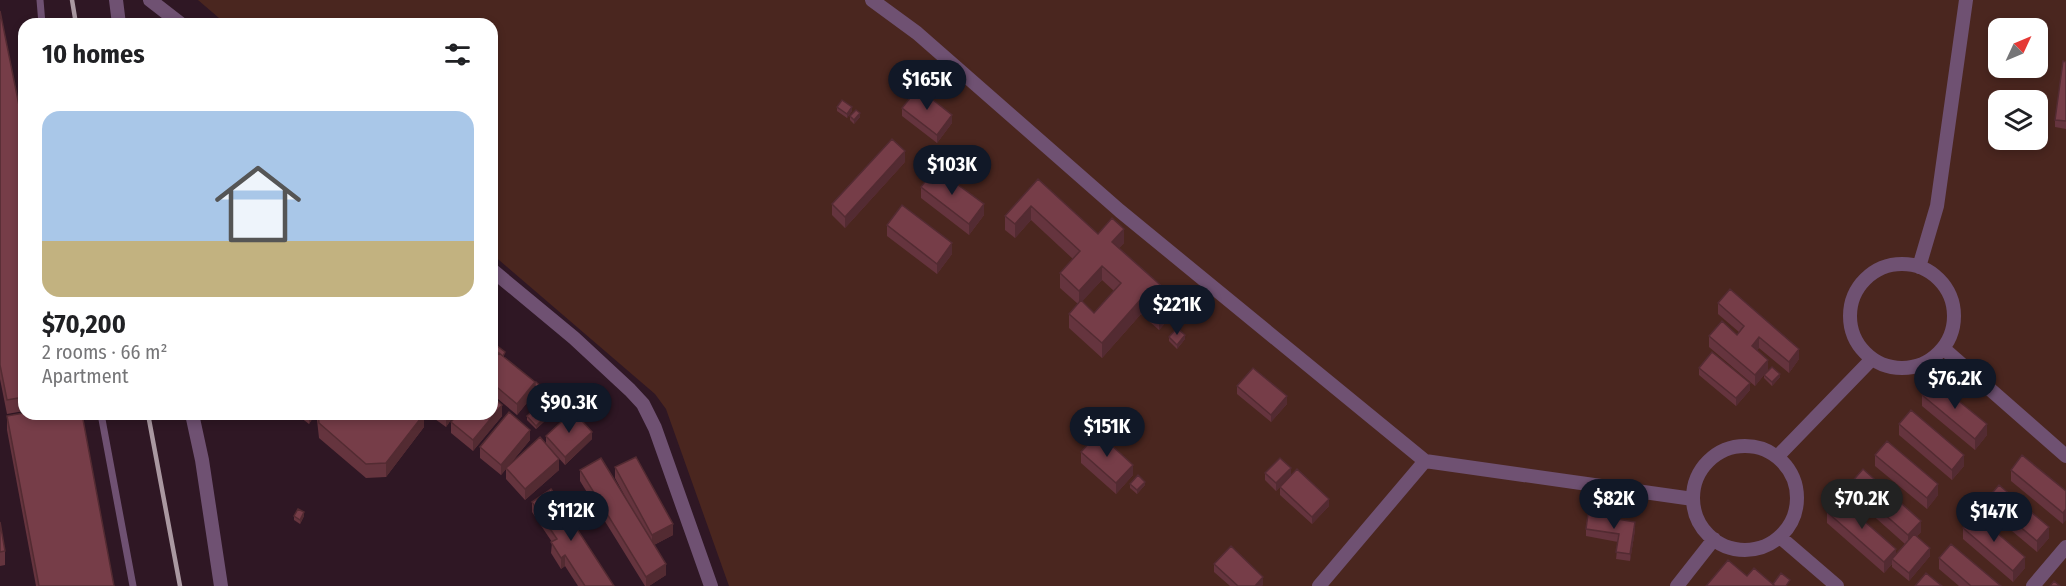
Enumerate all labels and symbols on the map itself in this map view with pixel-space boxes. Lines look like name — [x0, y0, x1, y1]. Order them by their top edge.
north arrow — [1988, 18, 2048, 78]
pin: $165K — [885, 60, 969, 111]
pin: $103K — [910, 145, 994, 196]
pin: $221K — [1135, 285, 1219, 336]
pin: $76.2K — [1906, 359, 2004, 410]
pin: $90.3K — [520, 383, 618, 434]
pin: $151K — [1065, 407, 1149, 458]
pin: $82K — [1578, 479, 1650, 530]
pin: $70.2K — [1813, 479, 1911, 530]
pin: $112K — [529, 491, 613, 542]
pin: $147K — [1952, 492, 2036, 543]

